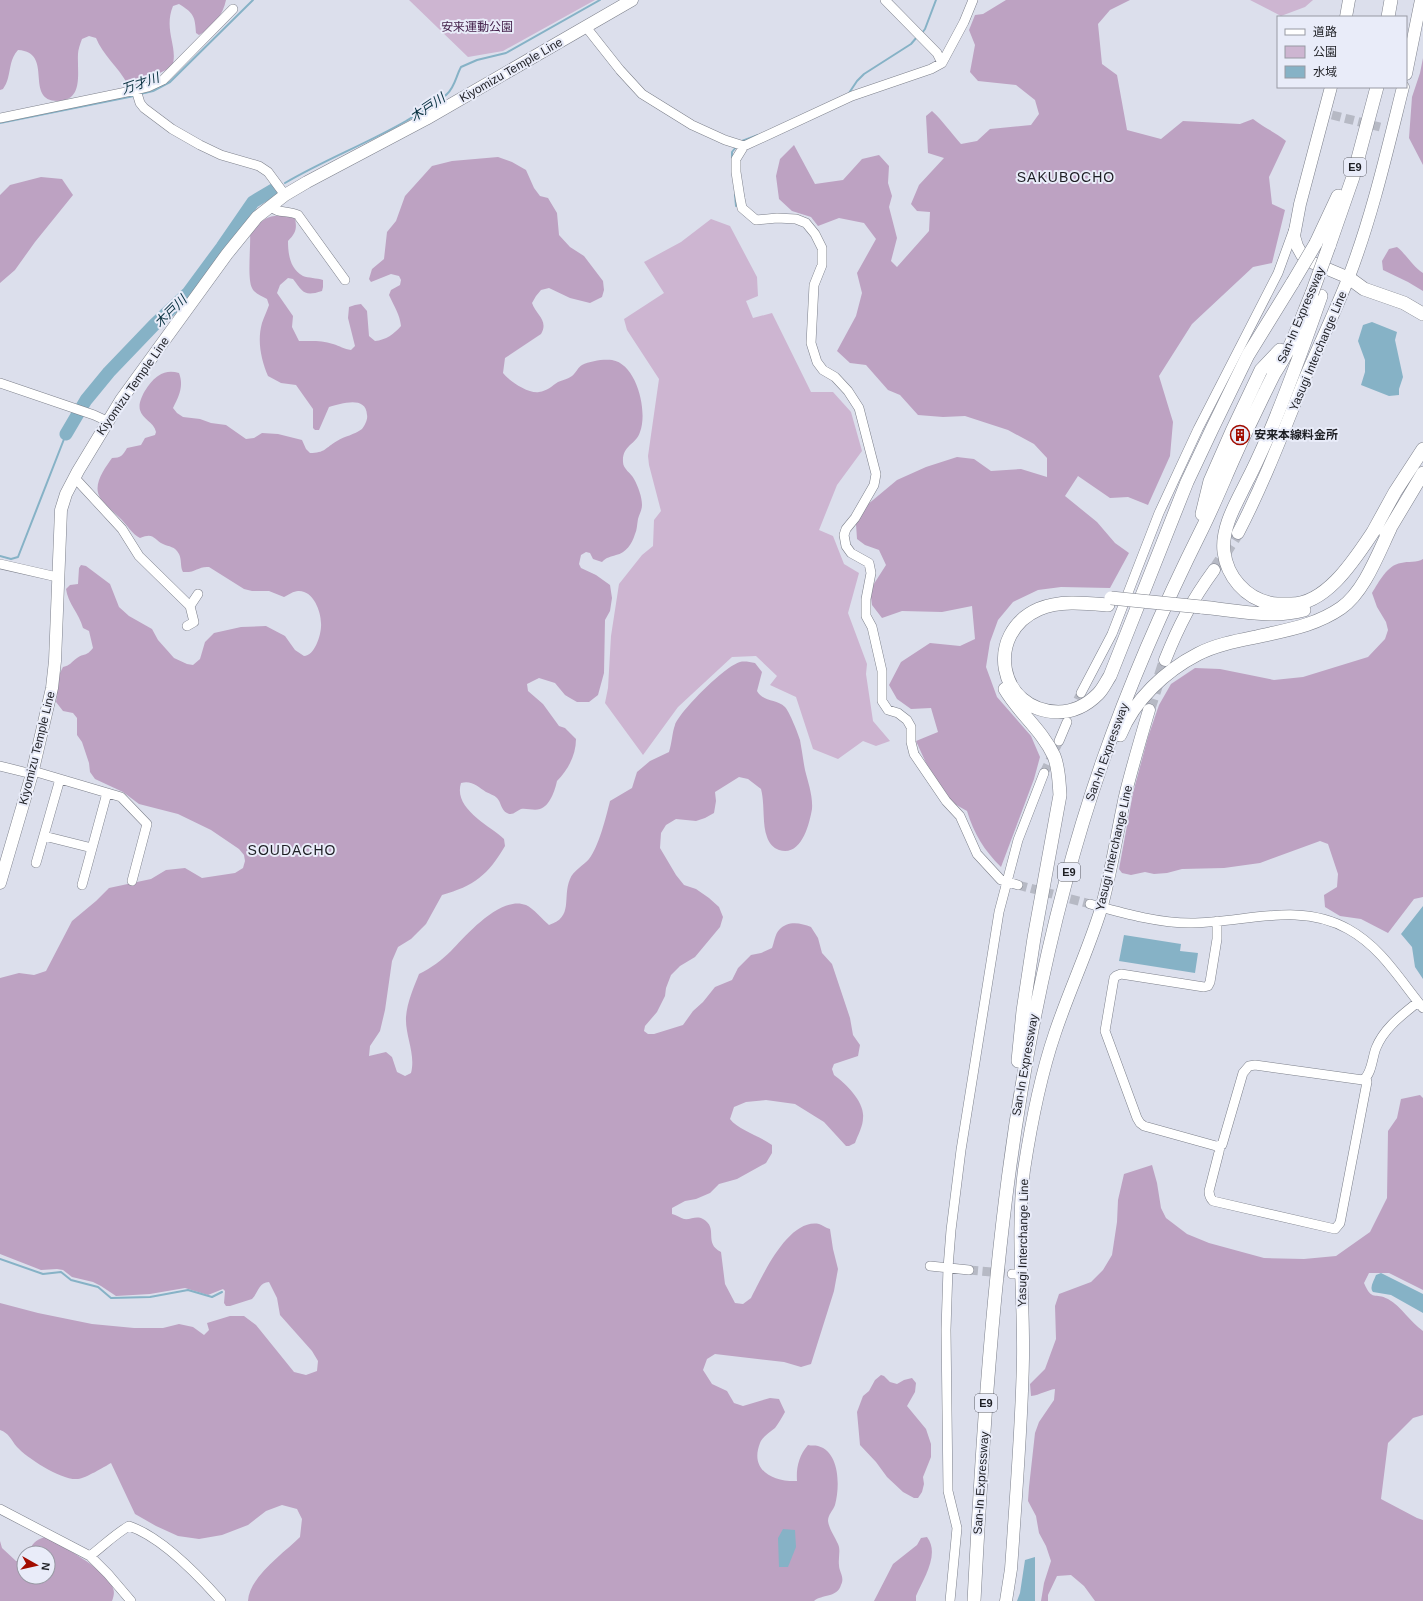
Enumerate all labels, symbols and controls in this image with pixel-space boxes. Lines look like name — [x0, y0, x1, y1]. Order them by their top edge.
legend — [1277, 16, 1407, 88]
park label: 安来運動公園 — [441, 20, 513, 34]
text: 道路 — [1313, 25, 1337, 39]
street label: Kiyomizu Temple Line — [457, 35, 565, 105]
text: 公園 — [1313, 45, 1337, 59]
text: 水域 — [1313, 65, 1337, 79]
water label: 万才川 — [119, 69, 163, 97]
water label: 木戸川 — [407, 89, 449, 125]
road number: E9 — [1344, 158, 1366, 176]
district label: SAKUBOCHO — [1017, 169, 1115, 185]
street label: San-In Expressway — [1274, 265, 1328, 365]
street label: Yasugi Interchange Line — [1286, 289, 1350, 413]
water label: 木戸川 — [151, 291, 191, 330]
street label: Kiyomizu Temple Line — [94, 334, 172, 438]
building icon: 安来本線料金所 — [1229, 424, 1251, 446]
place label: 安来本線料金所 — [1254, 428, 1338, 442]
street label: Kiyomizu Temple Line — [16, 689, 58, 806]
street label: San-In Expressway — [1083, 701, 1131, 803]
street label: Yasugi Interchange Line — [1093, 783, 1135, 912]
district label: SOUDACHO — [248, 842, 336, 858]
road number: E9 — [1058, 863, 1080, 881]
street label: San-In Expressway — [1009, 1013, 1041, 1117]
street label: Yasugi Interchange Line — [1015, 1178, 1031, 1307]
road number: E9 — [975, 1394, 997, 1412]
street label: San-In Expressway — [970, 1431, 992, 1535]
north arrow — [16, 1545, 56, 1585]
text: N — [39, 1562, 52, 1571]

